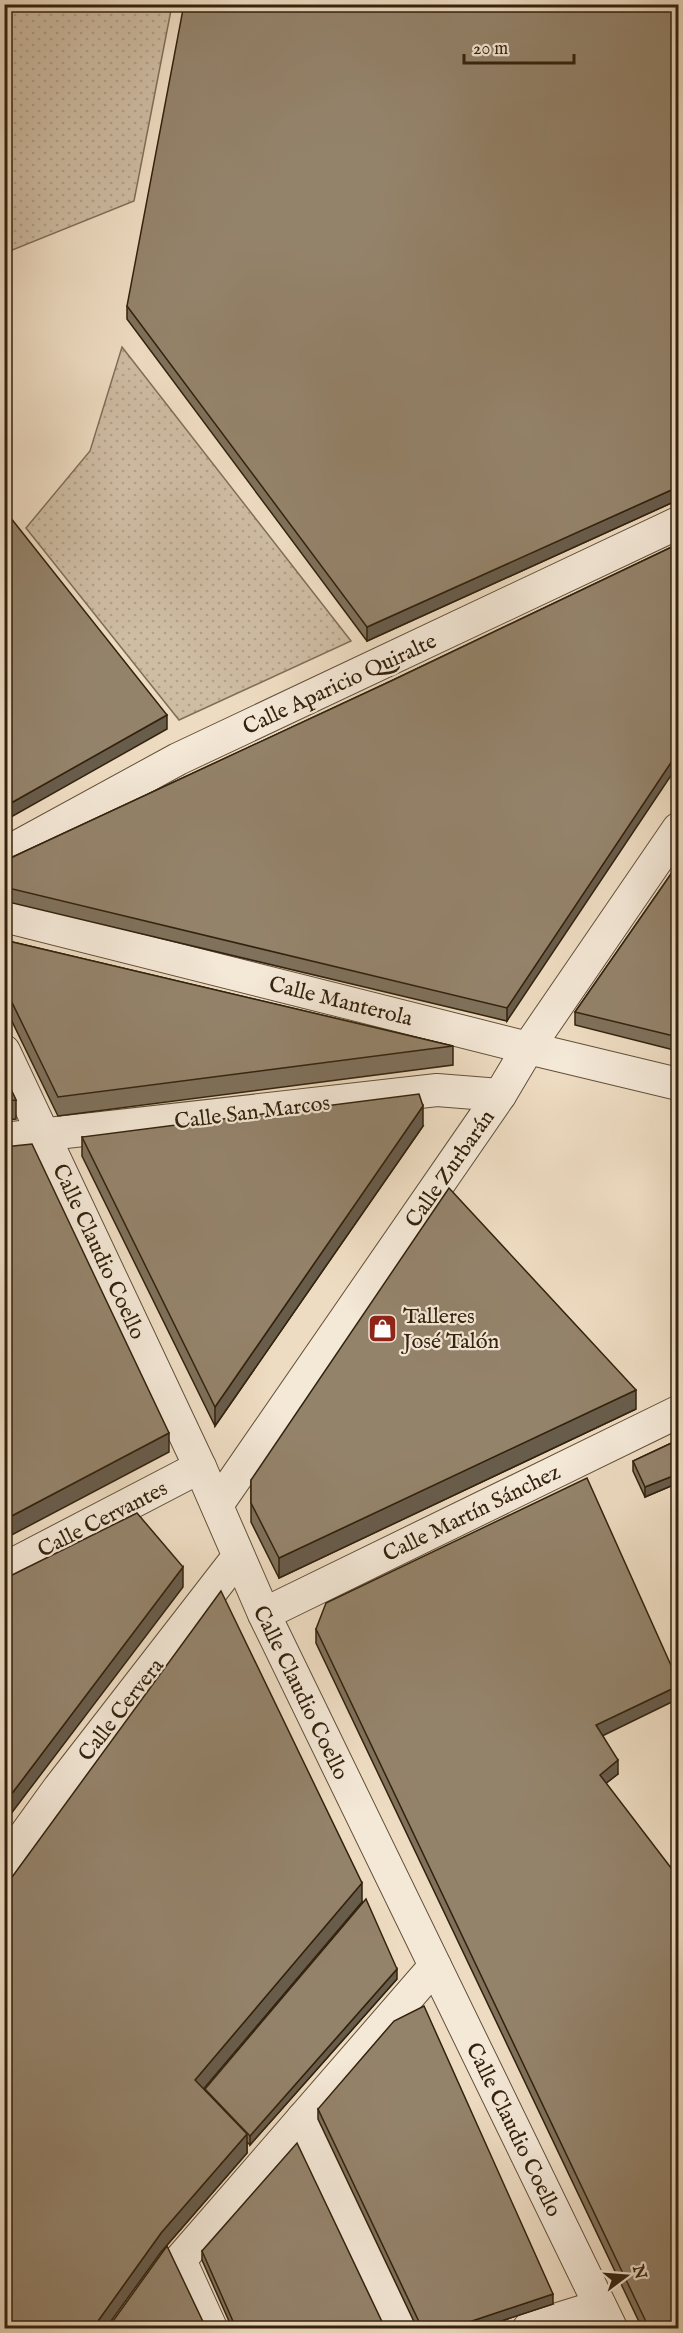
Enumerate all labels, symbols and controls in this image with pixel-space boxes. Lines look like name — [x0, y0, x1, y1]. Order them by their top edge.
scale bar — [464, 27, 574, 65]
text: 20 m — [473, 38, 508, 61]
street label: Calle Aparicio Quiralte — [238, 628, 441, 742]
street label: Calle Manterola — [266, 971, 416, 1033]
street label: Calle San Marcos — [173, 1090, 332, 1136]
street label: Calle Zurbarán — [400, 1105, 502, 1234]
street label: Calle Claudio Coello — [45, 1160, 151, 1344]
place label: Talleres José Talón — [400, 1303, 499, 1356]
shop icon: Talleres José Talón — [366, 1312, 398, 1344]
street label: Calle Martín Sánchez — [378, 1459, 565, 1569]
street label: Calle Cervantes — [33, 1475, 173, 1565]
street label: Calle Claudio Coello — [246, 1601, 355, 1785]
street label: Calle Cervera — [73, 1653, 171, 1767]
street label: Calle Claudio Coello — [459, 2038, 568, 2222]
north arrow — [596, 2246, 656, 2306]
text: N — [627, 2262, 650, 2282]

